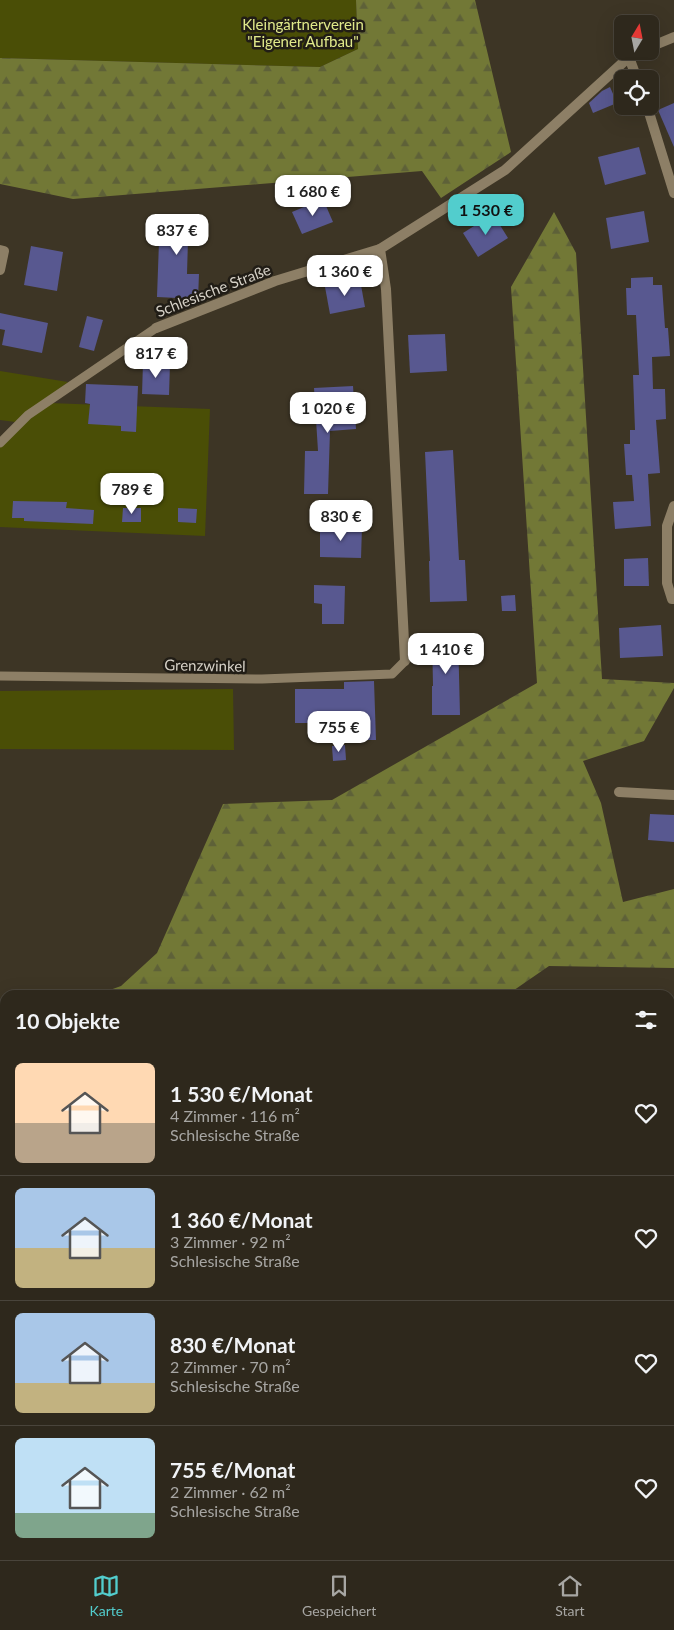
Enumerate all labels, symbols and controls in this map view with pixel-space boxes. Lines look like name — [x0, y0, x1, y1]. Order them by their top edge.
park label: Kleingärtnerverein "Eigener Aufbau" — [242, 15, 364, 50]
north arrow — [614, 15, 659, 60]
map controls — [614, 15, 659, 115]
button: locate — [614, 70, 659, 115]
pin: 1 680 € — [267, 174, 359, 217]
text: 1 680 € — [286, 181, 340, 200]
pin: 1 530 € — [440, 194, 532, 236]
text: 1 530 € — [459, 200, 513, 219]
pin: 837 € — [142, 214, 212, 256]
text: 837 € — [156, 220, 198, 239]
pin: 1 360 € — [299, 254, 391, 297]
street label: Schlesische Straße — [153, 260, 273, 320]
text: 1 360 € — [318, 261, 372, 280]
pin: 817 € — [121, 336, 191, 379]
text: 817 € — [135, 343, 177, 362]
pin: 1 020 € — [282, 392, 374, 434]
text: 1 020 € — [301, 398, 355, 417]
pin: 789 € — [97, 472, 167, 515]
text: 789 € — [111, 479, 153, 498]
pin: 830 € — [306, 500, 376, 542]
text: 830 € — [320, 506, 362, 525]
pin: 1 410 € — [400, 632, 492, 675]
text: 1 410 € — [419, 639, 473, 658]
street label: Grenzwinkel — [164, 655, 246, 675]
pin: 755 € — [304, 710, 374, 753]
text: 755 € — [318, 717, 360, 736]
icon: filters — [632, 1006, 660, 1034]
text: 10 Objekte — [15, 1008, 120, 1033]
text: 1 530 €/Monat — [170, 1081, 313, 1106]
icon: home — [55, 1083, 115, 1143]
icon: heart — [632, 1099, 660, 1127]
text: 4 Zimmer · 116 m² — [170, 1106, 300, 1125]
text: Schlesische Straße — [170, 1125, 300, 1144]
text: 1 360 €/Monat — [170, 1207, 313, 1232]
icon: home — [55, 1208, 115, 1268]
icon: heart — [632, 1224, 660, 1252]
text: 3 Zimmer · 92 m² — [170, 1232, 291, 1251]
text: Schlesische Straße — [170, 1251, 300, 1270]
text: 830 €/Monat — [170, 1332, 295, 1357]
icon: home — [55, 1333, 115, 1393]
icon: heart — [632, 1349, 660, 1377]
text: 2 Zimmer · 70 m² — [170, 1357, 291, 1376]
text: Schlesische Straße — [170, 1376, 300, 1395]
text: 755 €/Monat — [170, 1457, 295, 1482]
icon: home — [55, 1458, 115, 1518]
icon: heart — [632, 1474, 660, 1502]
text: 2 Zimmer · 62 m² — [170, 1482, 291, 1501]
text: Schlesische Straße — [170, 1501, 300, 1520]
tab: Karte — [89, 1572, 123, 1619]
tab: Gespeichert — [302, 1572, 376, 1619]
tab: Start — [555, 1572, 585, 1619]

